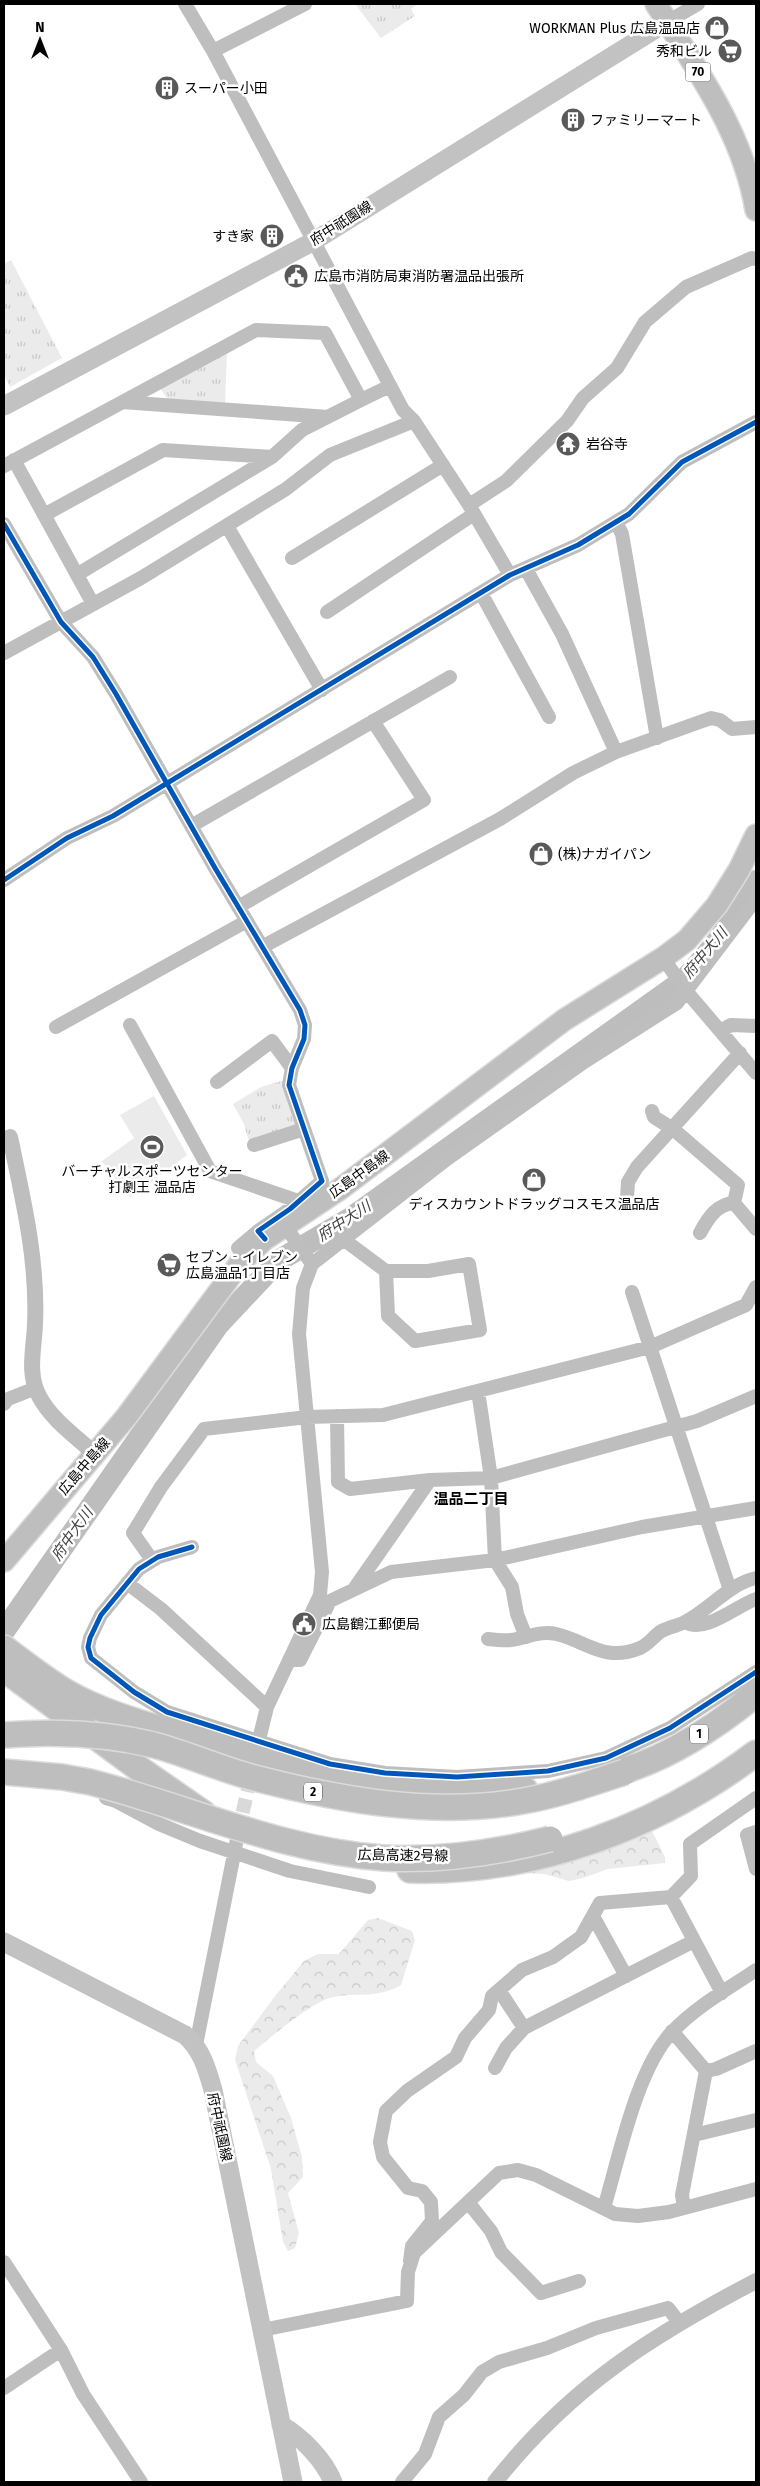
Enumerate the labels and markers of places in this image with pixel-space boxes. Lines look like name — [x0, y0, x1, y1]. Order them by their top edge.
shop icon: WORKMAN Plus 広島温品店 — [704, 15, 730, 41]
place label: WORKMAN Plus 広島温品店 — [529, 20, 700, 37]
supermarket icon: 秀和ビル — [717, 38, 743, 64]
place label: 秀和ビル — [656, 43, 712, 60]
building icon: スーパー小田 — [154, 75, 180, 101]
place label: スーパー小田 — [184, 80, 268, 97]
building icon: ファミリーマート — [560, 107, 586, 133]
place label: ファミリーマート — [590, 112, 702, 129]
building icon: すき家 — [259, 223, 285, 249]
place label: すき家 — [212, 228, 254, 245]
public building icon: 広島市消防局東消防署温品出張所 — [283, 263, 309, 289]
place label: 広島市消防局東消防署温品出張所 — [314, 268, 524, 285]
temple icon: 岩谷寺 — [555, 431, 581, 457]
place label: 岩谷寺 — [586, 436, 628, 453]
shop icon: (株)ナガイパン — [528, 841, 554, 867]
place label: (株)ナガイパン — [558, 846, 652, 863]
sports icon: バーチャルスポーツセンター 打劇王 温品店 — [139, 1134, 165, 1160]
place label: バーチャルスポーツセンター 打劇王 温品店 — [61, 1163, 243, 1196]
shop icon: ディスカウントドラッグコスモス温品店 — [521, 1167, 547, 1193]
place label: ディスカウントドラッグコスモス温品店 — [408, 1196, 660, 1213]
place label: セブン‐イレブン 広島温品1丁目店 — [186, 1249, 298, 1282]
supermarket icon: セブン‐イレブン 広島温品1丁目店 — [156, 1252, 182, 1278]
public building icon: 広島鶴江郵便局 — [291, 1611, 317, 1637]
place label: 広島鶴江郵便局 — [322, 1616, 420, 1633]

